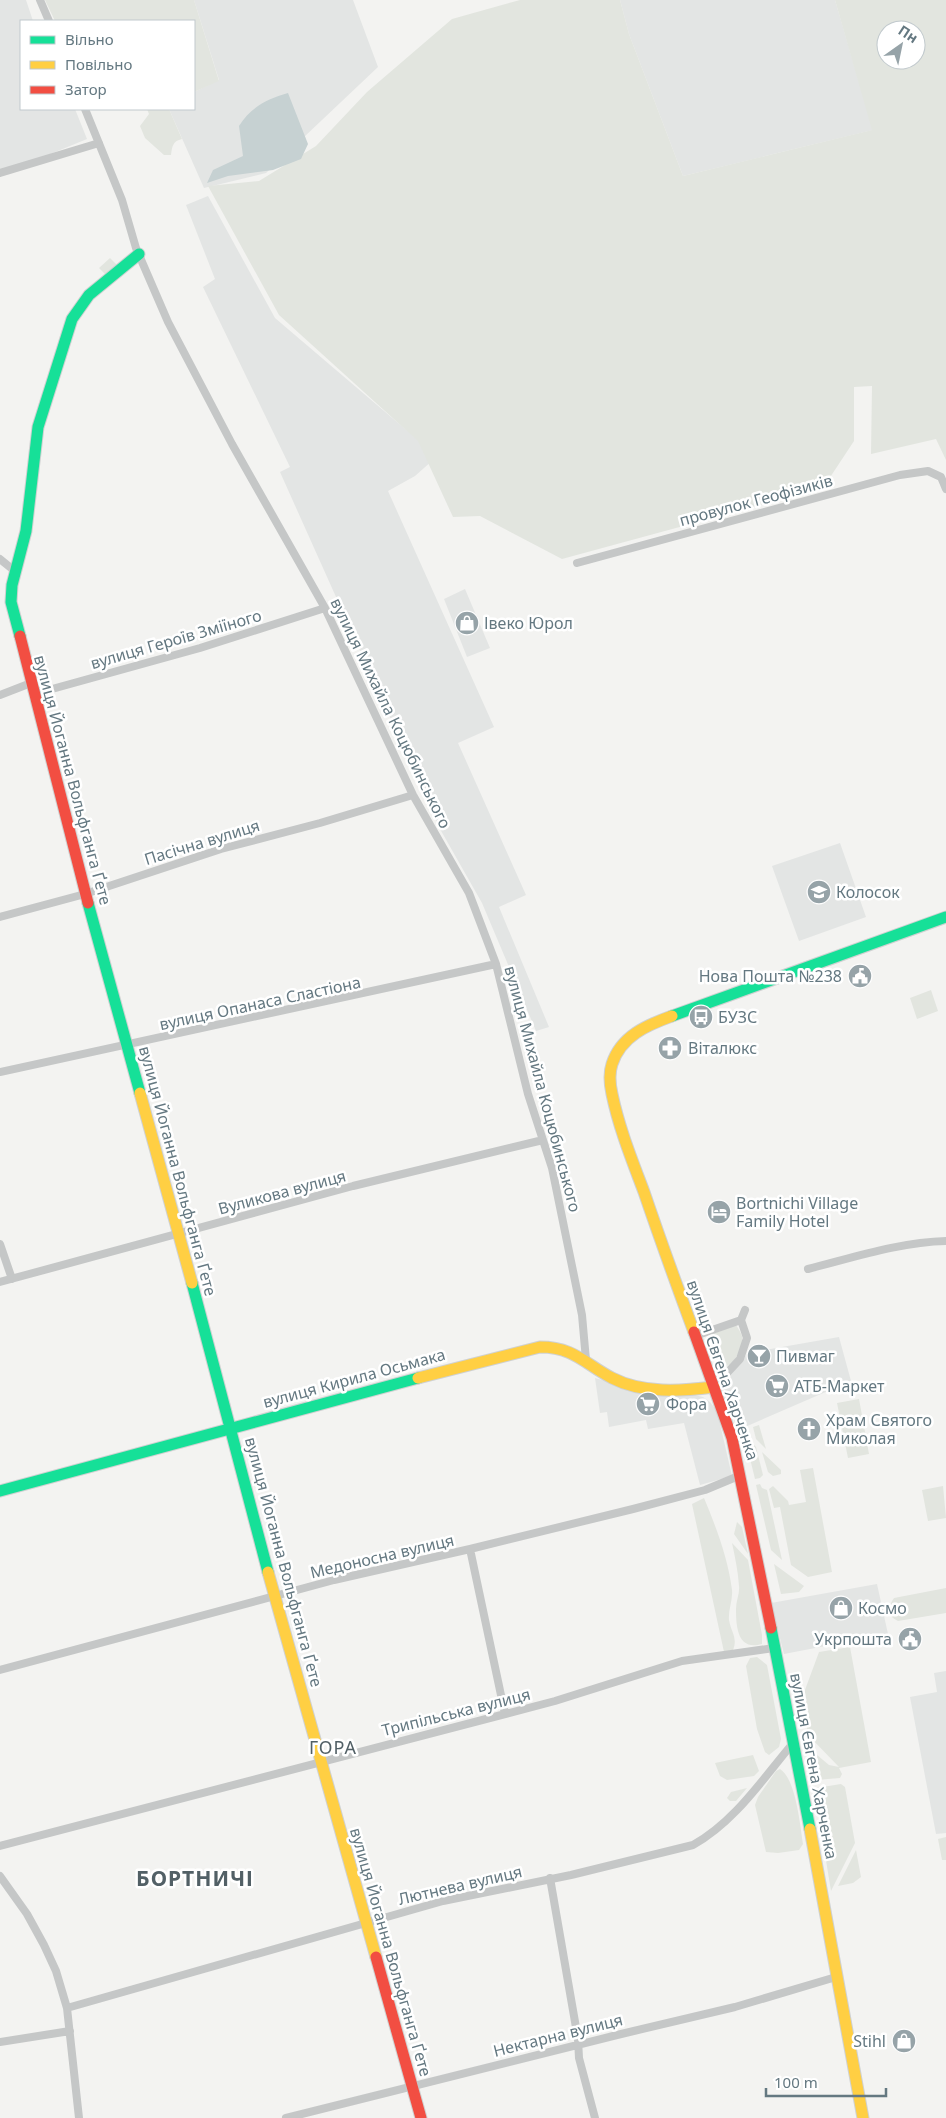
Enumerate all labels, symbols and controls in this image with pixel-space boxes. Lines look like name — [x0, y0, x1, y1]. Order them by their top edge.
legend — [20, 20, 195, 110]
north arrow — [876, 20, 926, 70]
text: Пн — [895, 20, 922, 47]
text: Вільно — [65, 29, 114, 49]
text: Повільно — [65, 54, 132, 74]
text: Затор — [65, 79, 107, 99]
street label: провулок Геофізиків — [677, 469, 835, 531]
street label: вулиця Михайла Коцюбинського — [325, 594, 457, 832]
street label: вулиця Героїв Зміїного — [88, 604, 264, 674]
shop icon: Івеко Юрол — [454, 610, 480, 636]
place label: Івеко Юрол — [484, 612, 573, 634]
street label: вулиця Йоганна Вольфганга Ґете — [29, 653, 117, 908]
street label: Пасічна вулиця — [142, 814, 262, 870]
school or university icon: Колосок — [806, 879, 832, 905]
place label: Колосок — [836, 881, 900, 903]
street label: вулиця Михайла Коцюбинського — [500, 963, 586, 1215]
public building icon: Нова Пошта №238 — [847, 963, 873, 989]
place label: Нова Пошта №238 — [699, 965, 842, 987]
street label: вулиця Опанаса Сластіона — [157, 971, 363, 1035]
bus stop icon: БУЗС — [688, 1004, 714, 1030]
place label: БУЗС — [718, 1006, 757, 1028]
pharmacy icon: Віталюкс — [657, 1035, 683, 1061]
place label: Віталюкс — [688, 1037, 757, 1059]
street label: вулиця Йоганна Вольфганга Ґете — [134, 1044, 222, 1299]
street label: Вуликова вулиця — [216, 1164, 348, 1220]
place label: Bortnichi Village Family Hotel — [736, 1192, 858, 1232]
hotel icon: Bortnichi Village Family Hotel — [706, 1199, 732, 1225]
street label: вулиця Євгена Харченка — [682, 1277, 764, 1463]
street label: вулиця Кирила Осьмака — [260, 1343, 448, 1413]
bar icon: Пивмаг — [746, 1343, 772, 1369]
place label: Пивмаг — [776, 1345, 835, 1367]
supermarket icon: АТБ-Маркет — [764, 1373, 790, 1399]
place label: АТБ-Маркет — [794, 1375, 885, 1397]
supermarket icon: Фора — [635, 1391, 661, 1417]
place label: Фора — [666, 1393, 707, 1415]
place label: Храм Святого Миколая — [826, 1409, 932, 1449]
church icon: Храм Святого Миколая — [796, 1416, 822, 1442]
street label: вулиця Йоганна Вольфганга Ґете — [240, 1435, 328, 1690]
street label: Медоносна вулиця — [308, 1529, 456, 1583]
shop icon: Космо — [828, 1595, 854, 1621]
place label: Космо — [858, 1597, 907, 1619]
public building icon: Укрпошта — [897, 1626, 923, 1652]
place label: Укрпошта — [814, 1628, 892, 1650]
street label: вулиця Євгена Харченка — [785, 1671, 843, 1861]
street label: Трипільська вулиця — [379, 1683, 533, 1741]
district label: ГОРА — [309, 1735, 357, 1759]
street label: вулиця Йоганна Вольфганга Ґете — [345, 1825, 437, 2079]
street label: Лютнева вулиця — [396, 1860, 524, 1910]
district label: БОРТНИЧІ — [136, 1864, 254, 1892]
street label: Нектарна вулиця — [491, 2008, 625, 2062]
shop icon: Stihl — [891, 2028, 917, 2054]
place label: Stihl — [853, 2030, 886, 2052]
scale bar — [766, 2066, 886, 2098]
text: 100 m — [774, 2072, 818, 2092]

